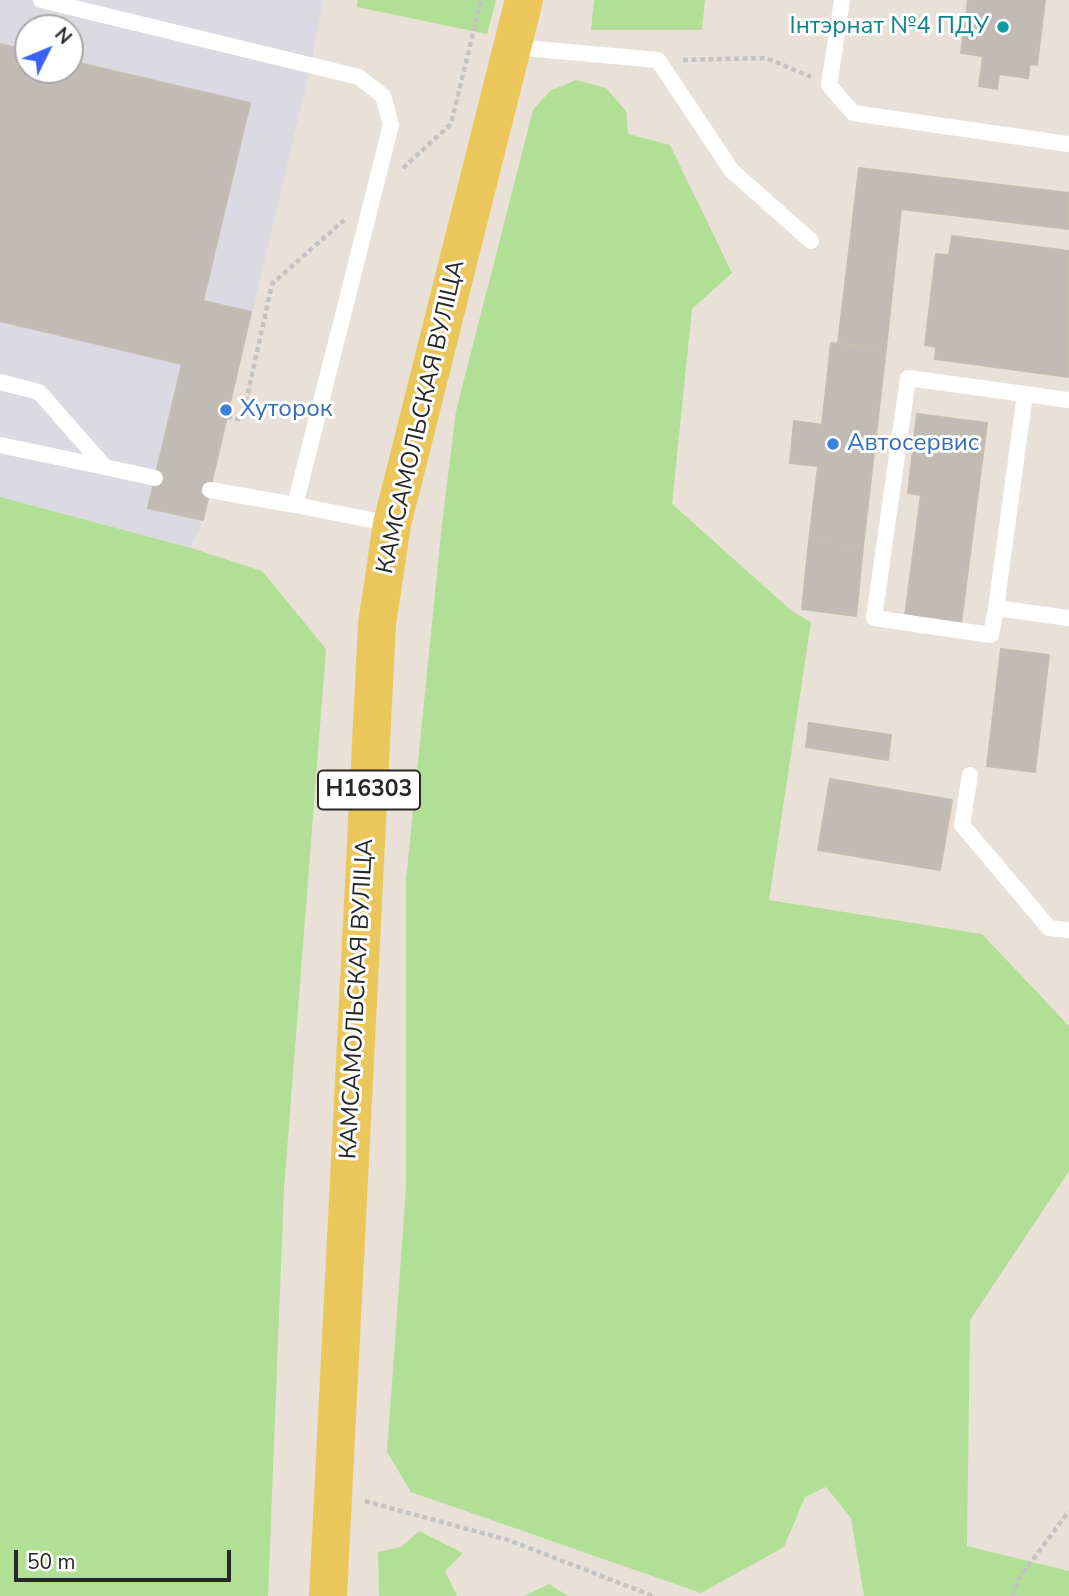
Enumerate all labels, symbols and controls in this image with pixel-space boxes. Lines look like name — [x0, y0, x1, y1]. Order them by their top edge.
place label: Інтэрнат №4 ПДУ — [790, 13, 989, 41]
north arrow — [14, 14, 84, 84]
marker: Інтэрнат №4 ПДУ — [995, 19, 1011, 35]
text: N — [49, 22, 77, 50]
street label: КАМСАМОЛЬСКАЯ ВУЛІЦА — [372, 257, 472, 577]
place label: Хуторок — [240, 396, 332, 424]
marker: Хуторок — [218, 402, 234, 418]
place label: Автосервис — [847, 430, 979, 458]
marker: Автосервис — [825, 436, 841, 452]
road number: Н16303 — [318, 770, 420, 810]
street label: КАМСАМОЛЬСКАЯ ВУЛІЦА — [335, 838, 381, 1160]
scale bar — [18, 1536, 234, 1580]
text: 50 m — [27, 1548, 76, 1576]

